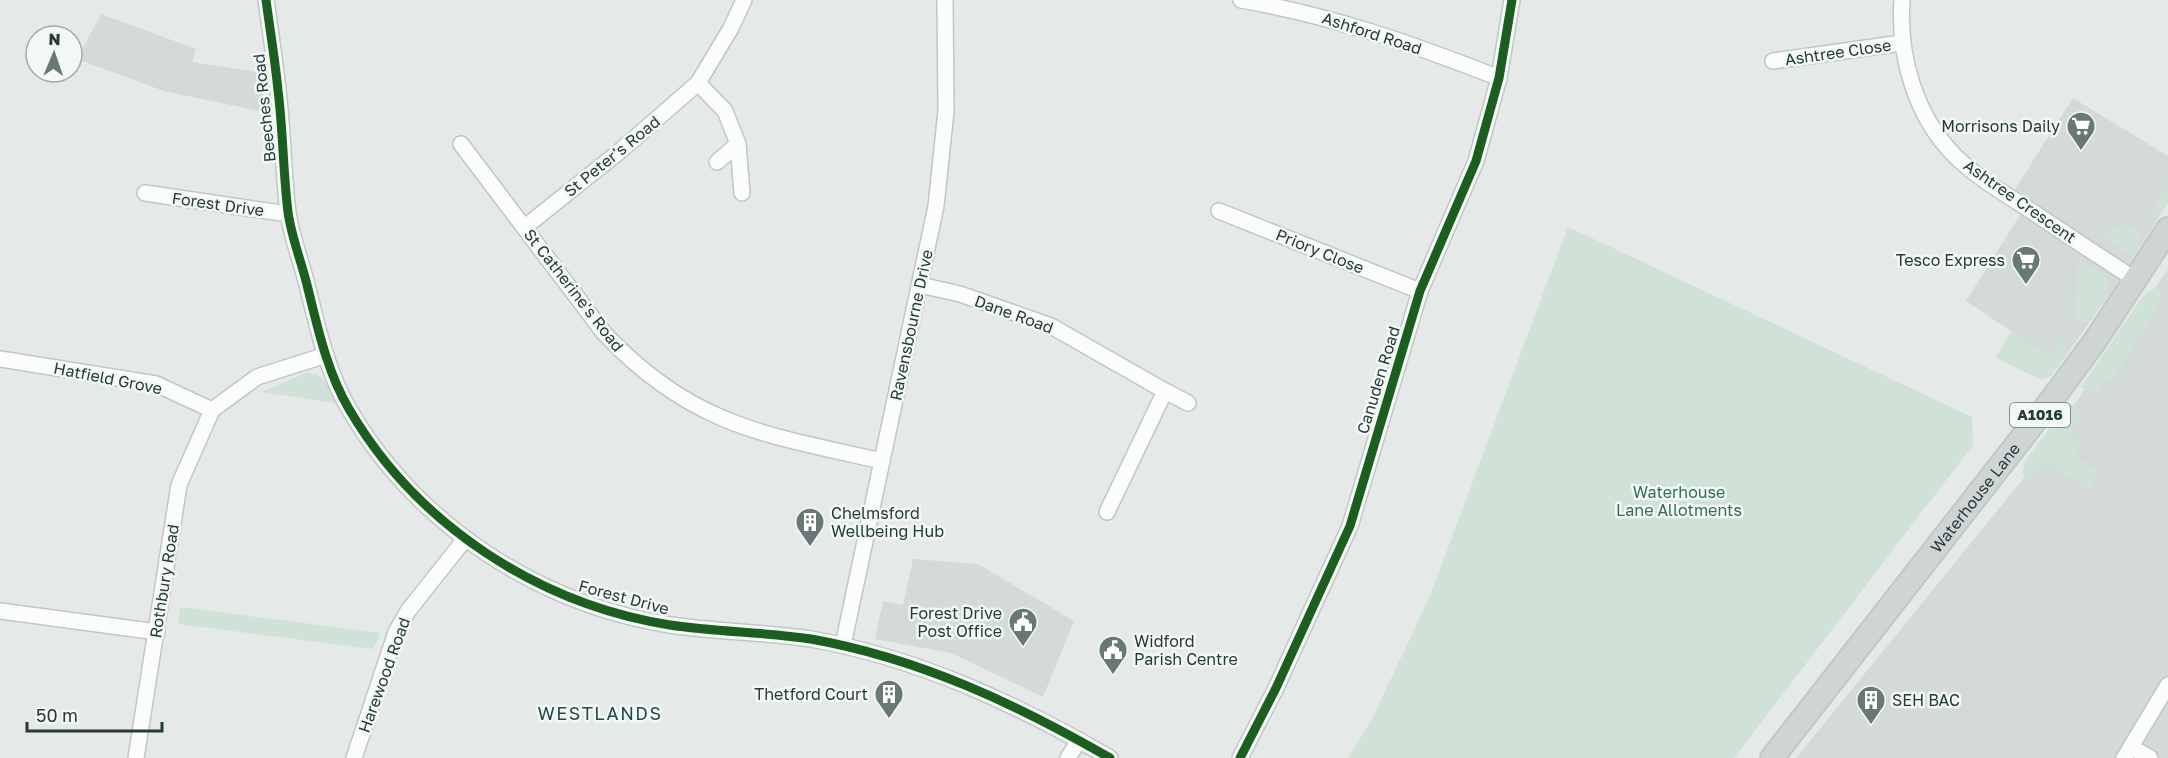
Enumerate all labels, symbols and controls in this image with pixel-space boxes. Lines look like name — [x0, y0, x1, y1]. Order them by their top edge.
street label: Ashford Road — [1320, 8, 1424, 58]
north arrow — [24, 24, 84, 84]
text: N — [48, 29, 61, 49]
street label: Ashtree Close — [1784, 35, 1892, 69]
street label: Beeches Road — [248, 53, 280, 163]
supermarket icon: Morrisons Daily — [2065, 110, 2097, 152]
street label: St Peter's Road — [560, 111, 664, 201]
place label: Morrisons Daily — [1941, 116, 2060, 136]
street label: Ashtree Crescent — [1960, 155, 2080, 247]
street label: Forest Drive — [171, 188, 265, 220]
street label: Priory Close — [1273, 224, 1367, 278]
street label: St Catherine's Road — [520, 225, 628, 355]
supermarket icon: Tesco Express — [2010, 244, 2042, 286]
street label: Ravensbourne Drive — [885, 248, 937, 402]
place label: Tesco Express — [1896, 250, 2005, 270]
street label: Dane Road — [972, 290, 1056, 338]
street label: Canuden Road — [1352, 324, 1404, 436]
street label: Hatfield Grove — [52, 358, 164, 398]
road number: A1016 — [2010, 403, 2070, 427]
street label: Waterhouse Lane — [1926, 439, 2024, 557]
park label: Waterhouse Lane Allotments — [1616, 482, 1742, 520]
place label: Chelmsford Wellbeing Hub — [831, 503, 944, 541]
building icon: Chelmsford Wellbeing Hub — [794, 506, 826, 548]
street label: Rothbury Road — [145, 523, 183, 639]
street label: Forest Drive — [577, 575, 671, 619]
place label: Forest Drive Post Office — [909, 603, 1002, 641]
public building icon: Forest Drive Post Office — [1007, 606, 1039, 648]
street label: Harewood Road — [354, 615, 414, 735]
place label: Widford Parish Centre — [1134, 631, 1238, 669]
public building icon: Widford Parish Centre — [1097, 634, 1129, 676]
building icon: Thetford Court — [873, 678, 905, 720]
place label: Thetford Court — [754, 684, 868, 704]
building icon: SEH BAC — [1855, 684, 1887, 726]
place label: SEH BAC — [1892, 690, 1960, 710]
scale bar — [27, 695, 162, 733]
district label: WESTLANDS — [538, 702, 662, 724]
text: 50 m — [36, 704, 78, 726]

